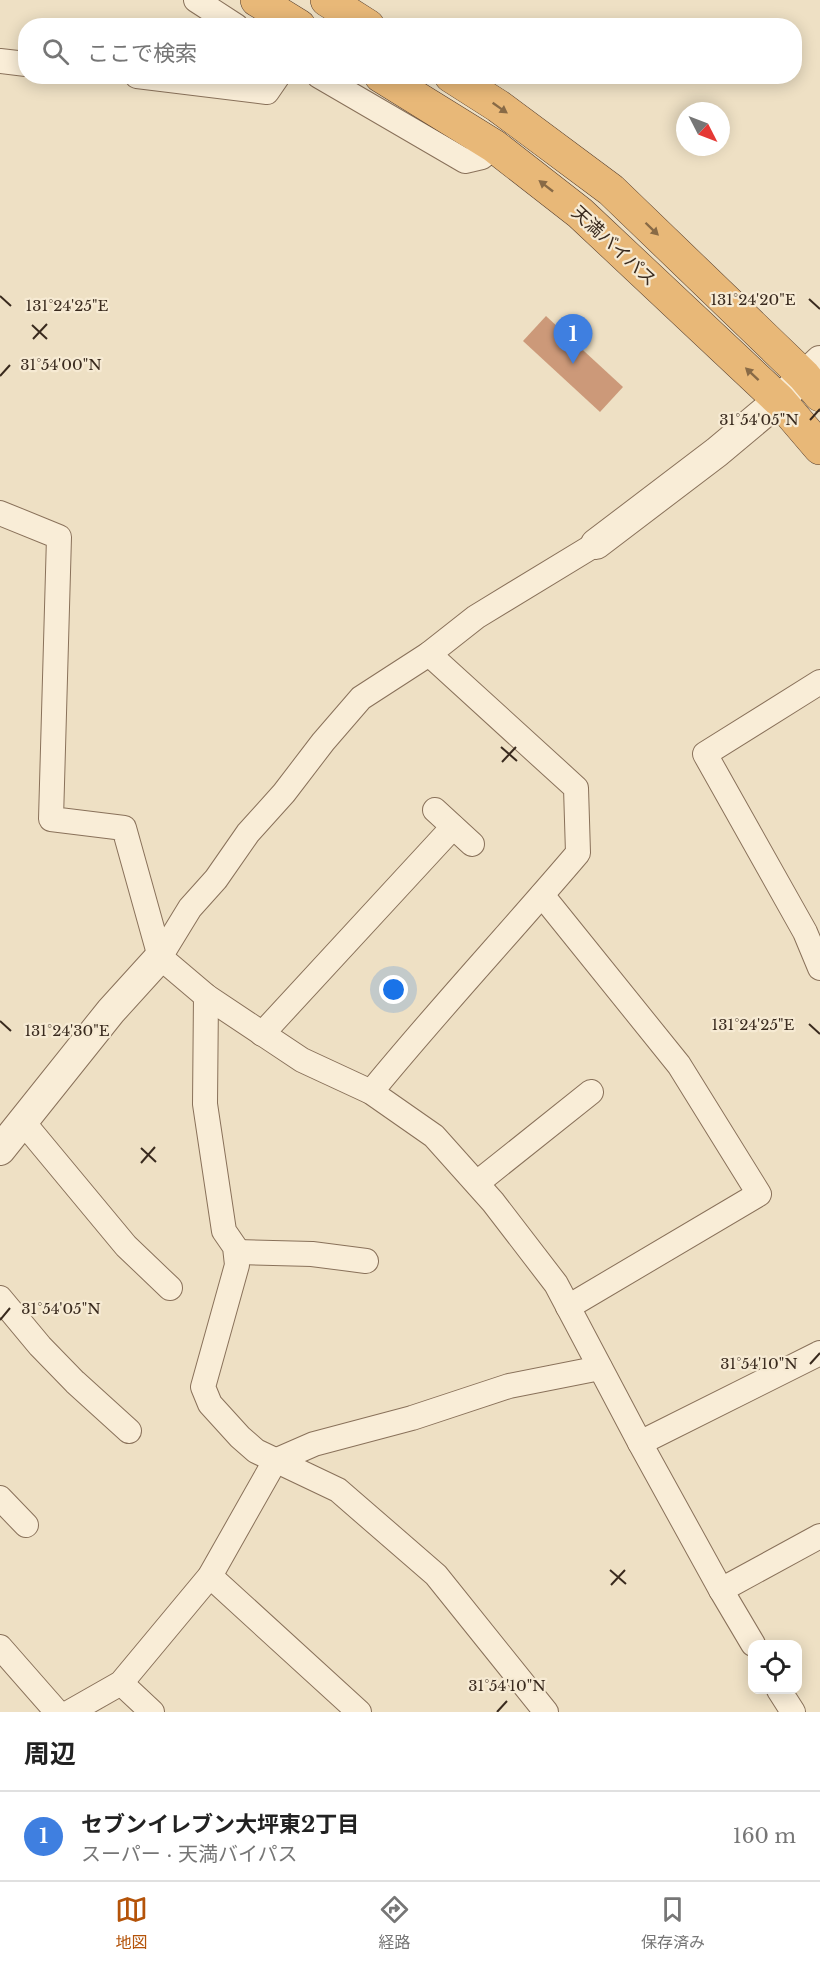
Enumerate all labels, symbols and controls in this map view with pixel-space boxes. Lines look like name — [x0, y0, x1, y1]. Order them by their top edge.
search box — [18, 18, 802, 84]
icon: search — [39, 35, 72, 68]
text: ここで検索 — [87, 40, 197, 67]
one-way arrow — [492, 102, 508, 113]
north arrow — [676, 102, 730, 156]
one-way arrow — [538, 179, 554, 192]
street label: 天満バイパス — [567, 201, 661, 291]
one-way arrow — [645, 222, 659, 236]
text: 131°24'20"E — [710, 290, 796, 309]
text: 131°24'25"E — [26, 296, 109, 315]
pin: 1 — [554, 314, 592, 364]
text: 31°54'00"N — [20, 355, 102, 374]
one-way arrow — [744, 367, 759, 381]
text: 31°54'05"N — [719, 410, 799, 429]
your location — [379, 975, 408, 1004]
text: 131°24'25"E — [712, 1015, 795, 1034]
text: 131°24'30"E — [24, 1021, 110, 1040]
text: 31°54'05"N — [21, 1299, 101, 1318]
text: 31°54'10"N — [720, 1354, 798, 1373]
map controls — [748, 1640, 802, 1694]
button: locate — [748, 1640, 802, 1694]
text: 31°54'10"N — [468, 1676, 546, 1695]
text: 周辺 — [24, 1738, 76, 1770]
text: セブンイレブン大坪東2丁目 — [81, 1811, 359, 1838]
text: 1 — [39, 1824, 48, 1848]
text: 160 m — [733, 1824, 796, 1848]
text: スーパー · 天満バイパス — [81, 1842, 298, 1866]
tab: 地図 — [115, 1893, 148, 1953]
tab: 経路 — [378, 1893, 411, 1953]
tab: 保存済み — [641, 1893, 705, 1953]

